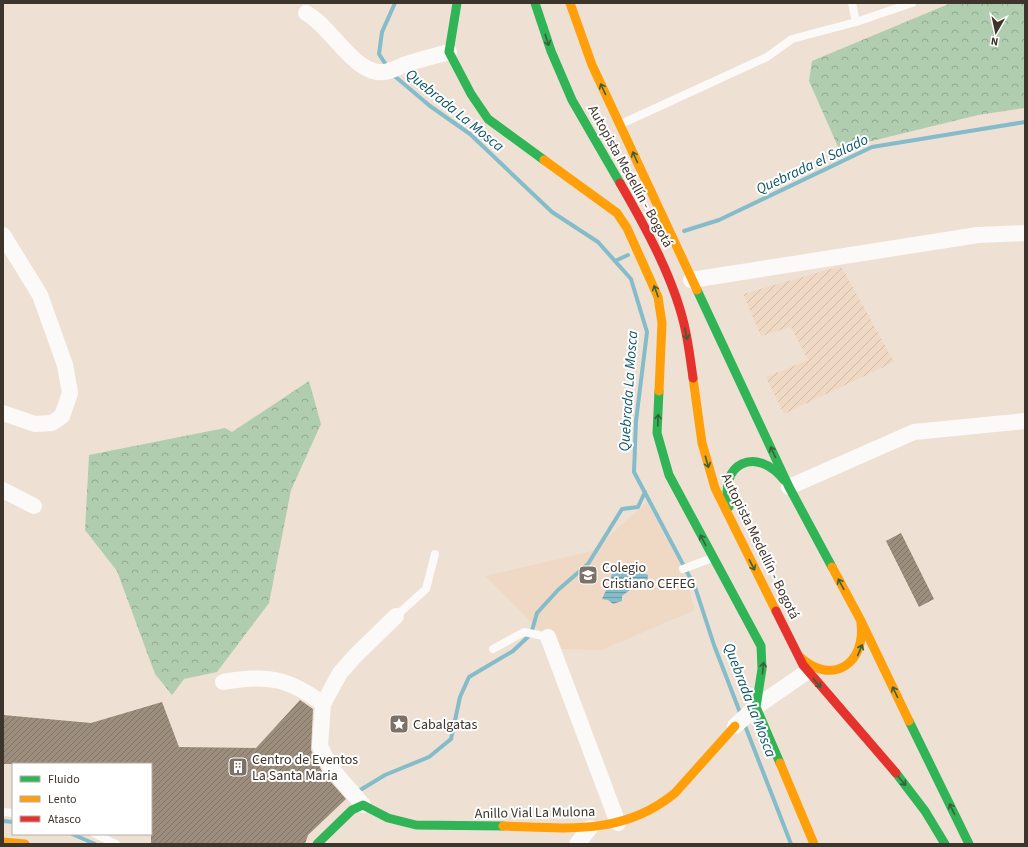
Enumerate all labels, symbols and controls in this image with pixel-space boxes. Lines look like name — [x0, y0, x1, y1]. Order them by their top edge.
north arrow — [976, 12, 1016, 52]
text: N — [990, 33, 999, 49]
one-way arrow — [544, 34, 552, 46]
water label: Quebrada La Mosca — [401, 64, 508, 157]
one-way arrow — [599, 84, 606, 96]
street label: Autopista Medellín - Bogotá — [583, 102, 678, 251]
water label: Quebrada el Salado — [753, 129, 872, 200]
one-way arrow — [631, 151, 638, 163]
one-way arrow — [651, 285, 659, 297]
one-way arrow — [683, 327, 691, 340]
water label: Quebrada La Mosca — [614, 330, 643, 452]
one-way arrow — [654, 414, 662, 427]
one-way arrow — [769, 446, 776, 458]
one-way arrow — [704, 455, 711, 468]
street label: Autopista Medellín - Bogotá — [716, 470, 804, 623]
one-way arrow — [699, 534, 706, 546]
place label: Colegio Cristiano CEFEG — [602, 558, 695, 594]
one-way arrow — [749, 559, 756, 571]
school or university icon: Colegio Cristiano CEFEG — [577, 564, 599, 586]
one-way arrow — [837, 579, 845, 591]
water label: Quebrada La Mosca — [718, 640, 781, 760]
one-way arrow — [856, 644, 864, 656]
one-way arrow — [760, 662, 767, 675]
one-way arrow — [812, 678, 821, 688]
one-way arrow — [891, 686, 898, 698]
place icon: Cabalgatas — [388, 713, 410, 735]
place label: Cabalgatas — [413, 715, 477, 735]
place label: Centro de Eventos La Santa Maria — [252, 750, 358, 786]
building icon: Centro de Eventos La Santa Maria — [227, 756, 249, 778]
legend — [12, 763, 152, 835]
text: Fluido — [48, 771, 80, 788]
one-way arrow — [898, 776, 907, 786]
text: Lento — [48, 791, 77, 808]
street label: Anillo Vial La Mulona — [475, 802, 596, 824]
one-way arrow — [948, 803, 955, 815]
text: Atasco — [48, 811, 81, 828]

